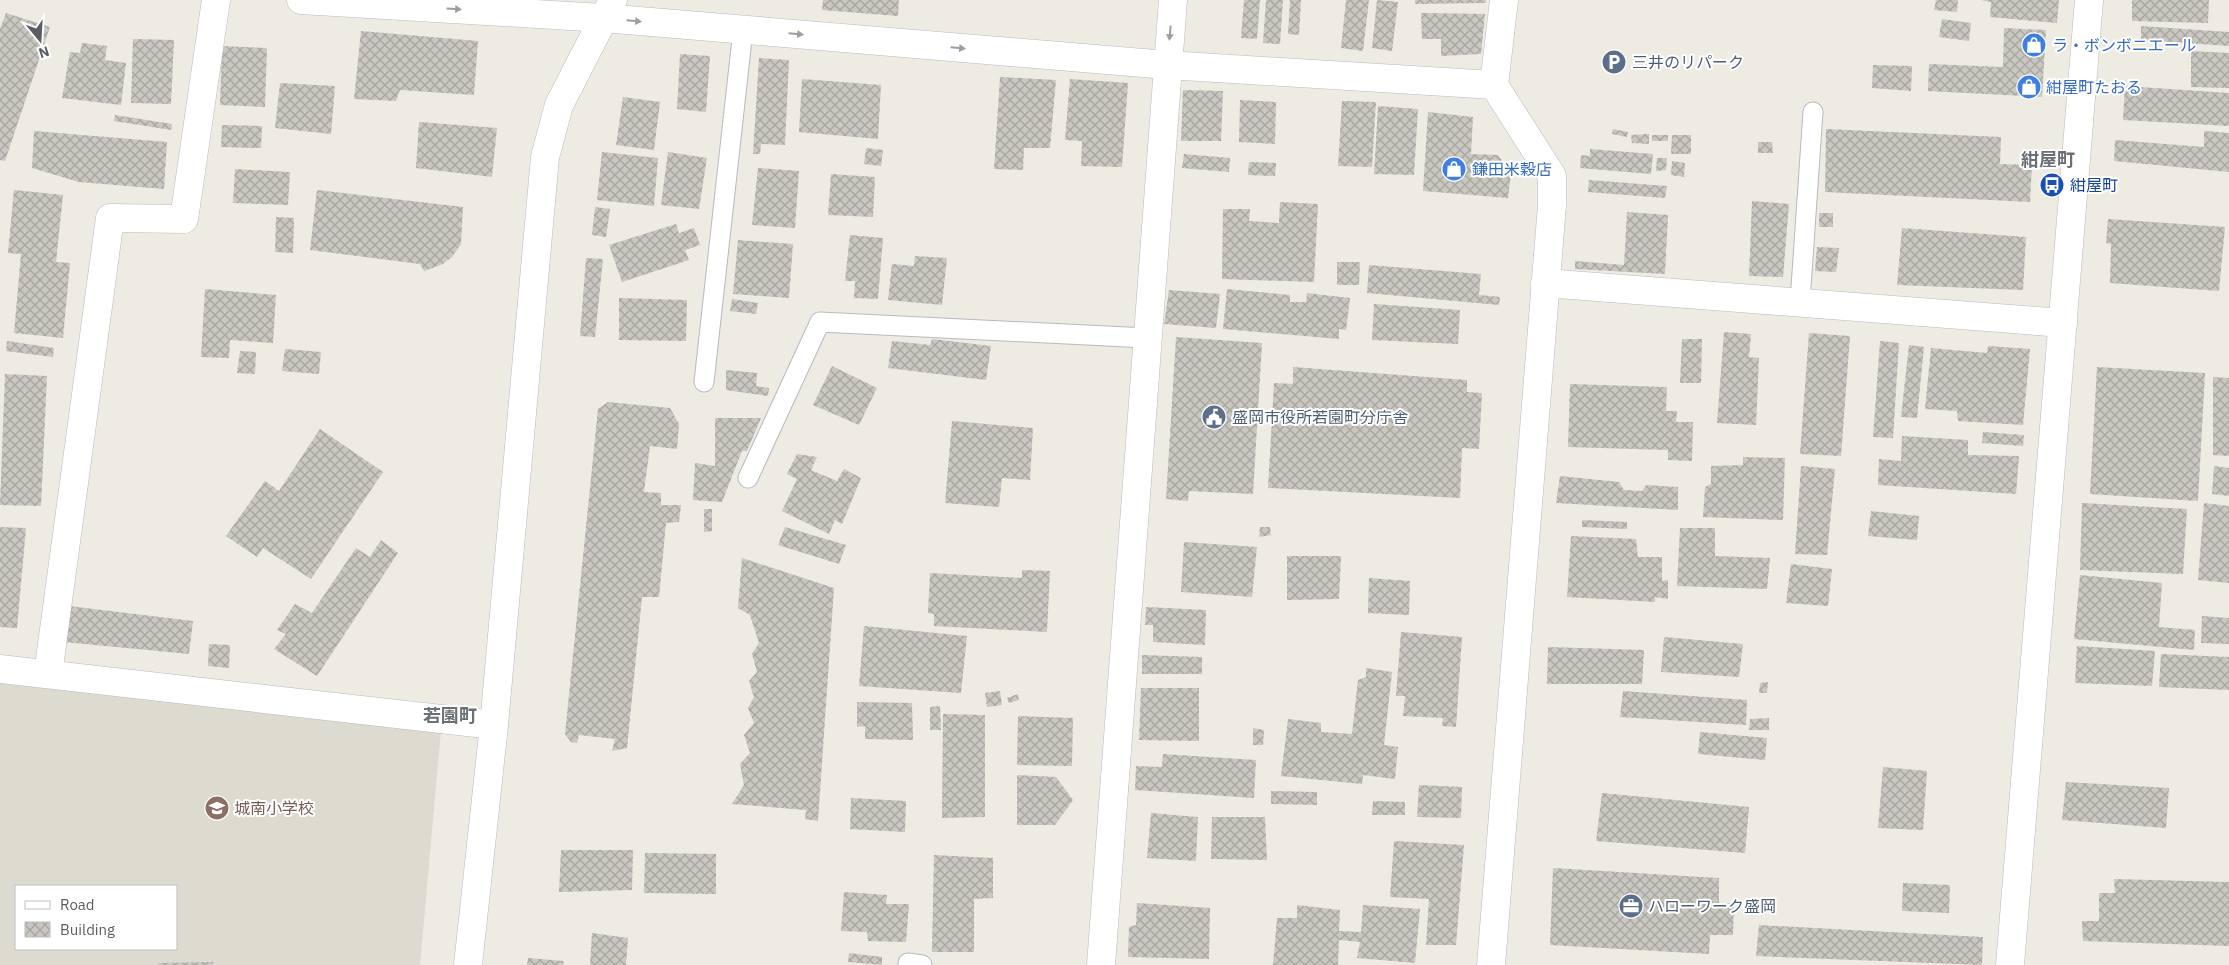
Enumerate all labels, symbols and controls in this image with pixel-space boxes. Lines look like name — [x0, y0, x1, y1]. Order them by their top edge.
one-way arrow — [447, 6, 463, 14]
north arrow — [15, 15, 65, 65]
one-way arrow — [626, 17, 642, 25]
one-way arrow — [1166, 25, 1174, 41]
one-way arrow — [788, 31, 804, 39]
shop icon: ラ・ボンボニエール — [2021, 32, 2047, 58]
place label: ラ・ボンボニエール — [2052, 35, 2196, 55]
text: N — [36, 42, 52, 62]
one-way arrow — [950, 44, 966, 52]
parking icon: 三井のリパーク — [1601, 49, 1627, 75]
place label: 三井のリパーク — [1632, 52, 1744, 72]
shop icon: 紺屋町たおる — [2016, 74, 2042, 100]
place label: 紺屋町たおる — [2046, 77, 2142, 97]
district label: 紺屋町 — [2021, 148, 2075, 171]
shop icon: 鎌田米穀店 — [1441, 156, 1467, 182]
place label: 鎌田米穀店 — [1472, 159, 1552, 179]
bus stop icon: 紺屋町 — [2039, 172, 2065, 198]
place label: 紺屋町 — [2070, 175, 2118, 195]
public building icon: 盛岡市役所若園町分庁舎 — [1201, 404, 1227, 430]
place label: 盛岡市役所若園町分庁舎 — [1232, 407, 1408, 427]
district label: 若園町 — [423, 704, 477, 727]
school or university icon: 城南小学校 — [204, 795, 230, 821]
place label: 城南小学校 — [234, 798, 314, 818]
legend — [15, 885, 178, 950]
office icon: ハローワーク盛岡 — [1618, 893, 1644, 919]
text: Road — [60, 895, 95, 914]
place label: ハローワーク盛岡 — [1648, 896, 1776, 916]
text: Building — [60, 920, 115, 939]

